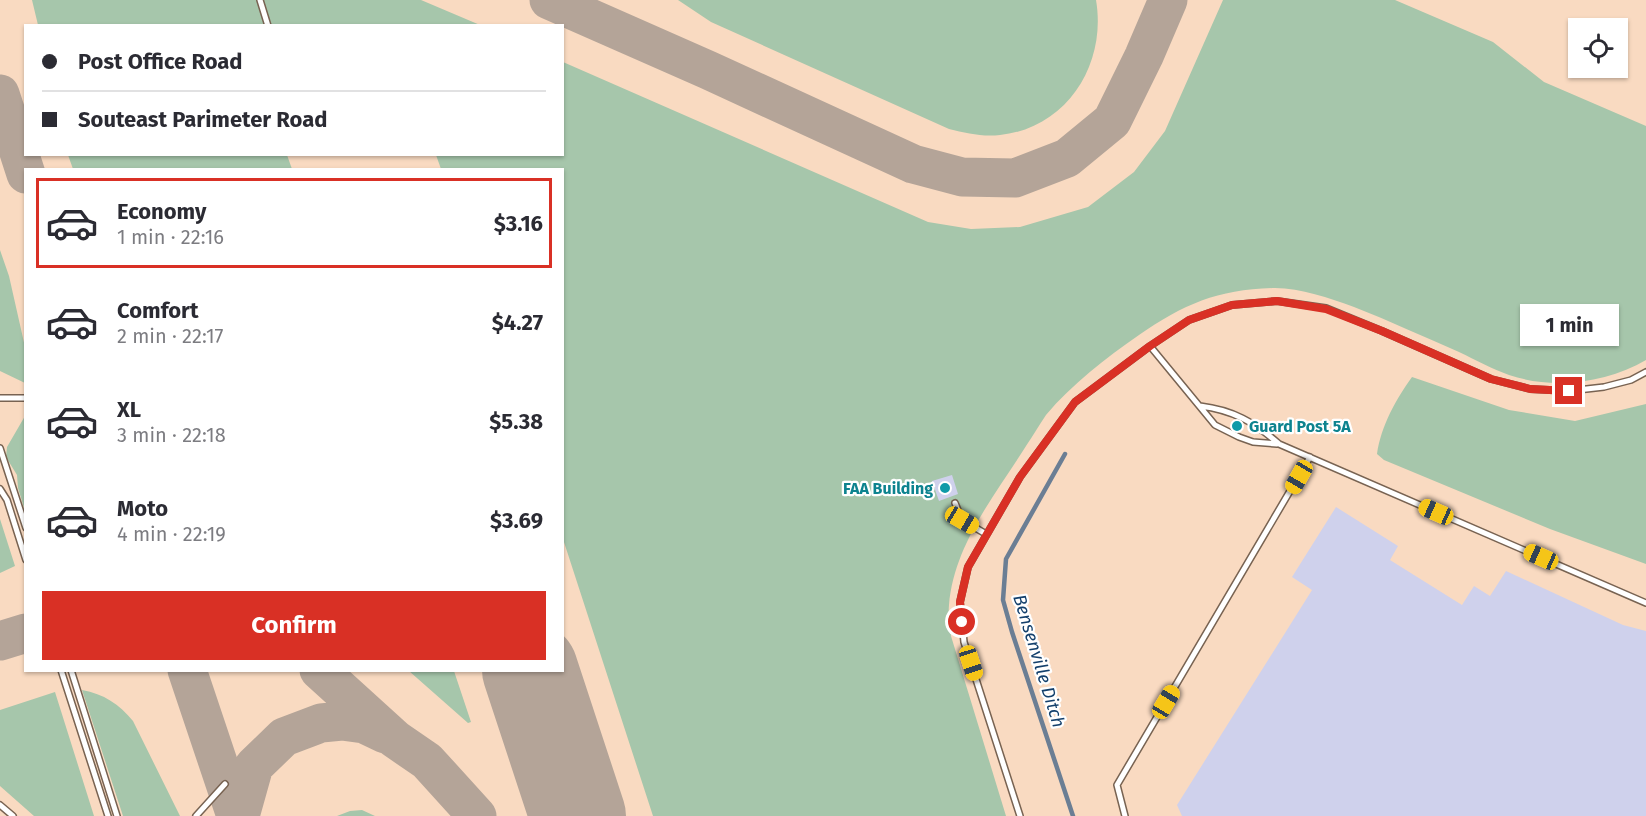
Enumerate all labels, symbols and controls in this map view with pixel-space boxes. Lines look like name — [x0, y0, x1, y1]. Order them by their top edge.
map controls — [1568, 18, 1628, 78]
button: locate — [1568, 18, 1628, 78]
text: Post Office Road — [78, 48, 243, 75]
text: Souteast Parimeter Road — [78, 106, 327, 133]
icon: car — [45, 196, 99, 250]
text: Economy — [117, 198, 206, 225]
text: $3.16 — [494, 210, 543, 237]
text: 1 min · 22:16 — [117, 225, 224, 249]
icon: car — [45, 295, 99, 349]
text: Comfort — [117, 297, 198, 324]
callout: 1 min — [1520, 304, 1618, 346]
text: $4.27 — [492, 309, 543, 336]
text: 1 min — [1545, 313, 1594, 337]
text: 2 min · 22:17 — [117, 324, 223, 348]
route end — [1555, 377, 1582, 404]
icon: car — [45, 394, 99, 448]
text: XL — [117, 396, 141, 423]
text: $5.38 — [489, 408, 543, 435]
place label: Guard Post 5A — [1249, 417, 1351, 436]
marker: Guard Post 5A — [1230, 419, 1244, 433]
text: 3 min · 22:18 — [117, 423, 226, 447]
car — [1282, 457, 1316, 497]
place label: FAA Building — [843, 479, 933, 498]
marker: FAA Building — [938, 481, 952, 495]
icon: car — [45, 493, 99, 547]
text: Moto — [117, 495, 168, 522]
car — [1416, 496, 1456, 528]
car — [942, 503, 982, 537]
text: $3.69 — [490, 507, 543, 534]
text: 4 min · 22:19 — [117, 522, 226, 546]
car — [1521, 541, 1561, 573]
button: Confirm — [42, 591, 546, 660]
water label: Bensenville Ditch — [1008, 592, 1070, 730]
route start — [948, 608, 975, 635]
car — [957, 643, 985, 683]
car — [1149, 682, 1183, 722]

